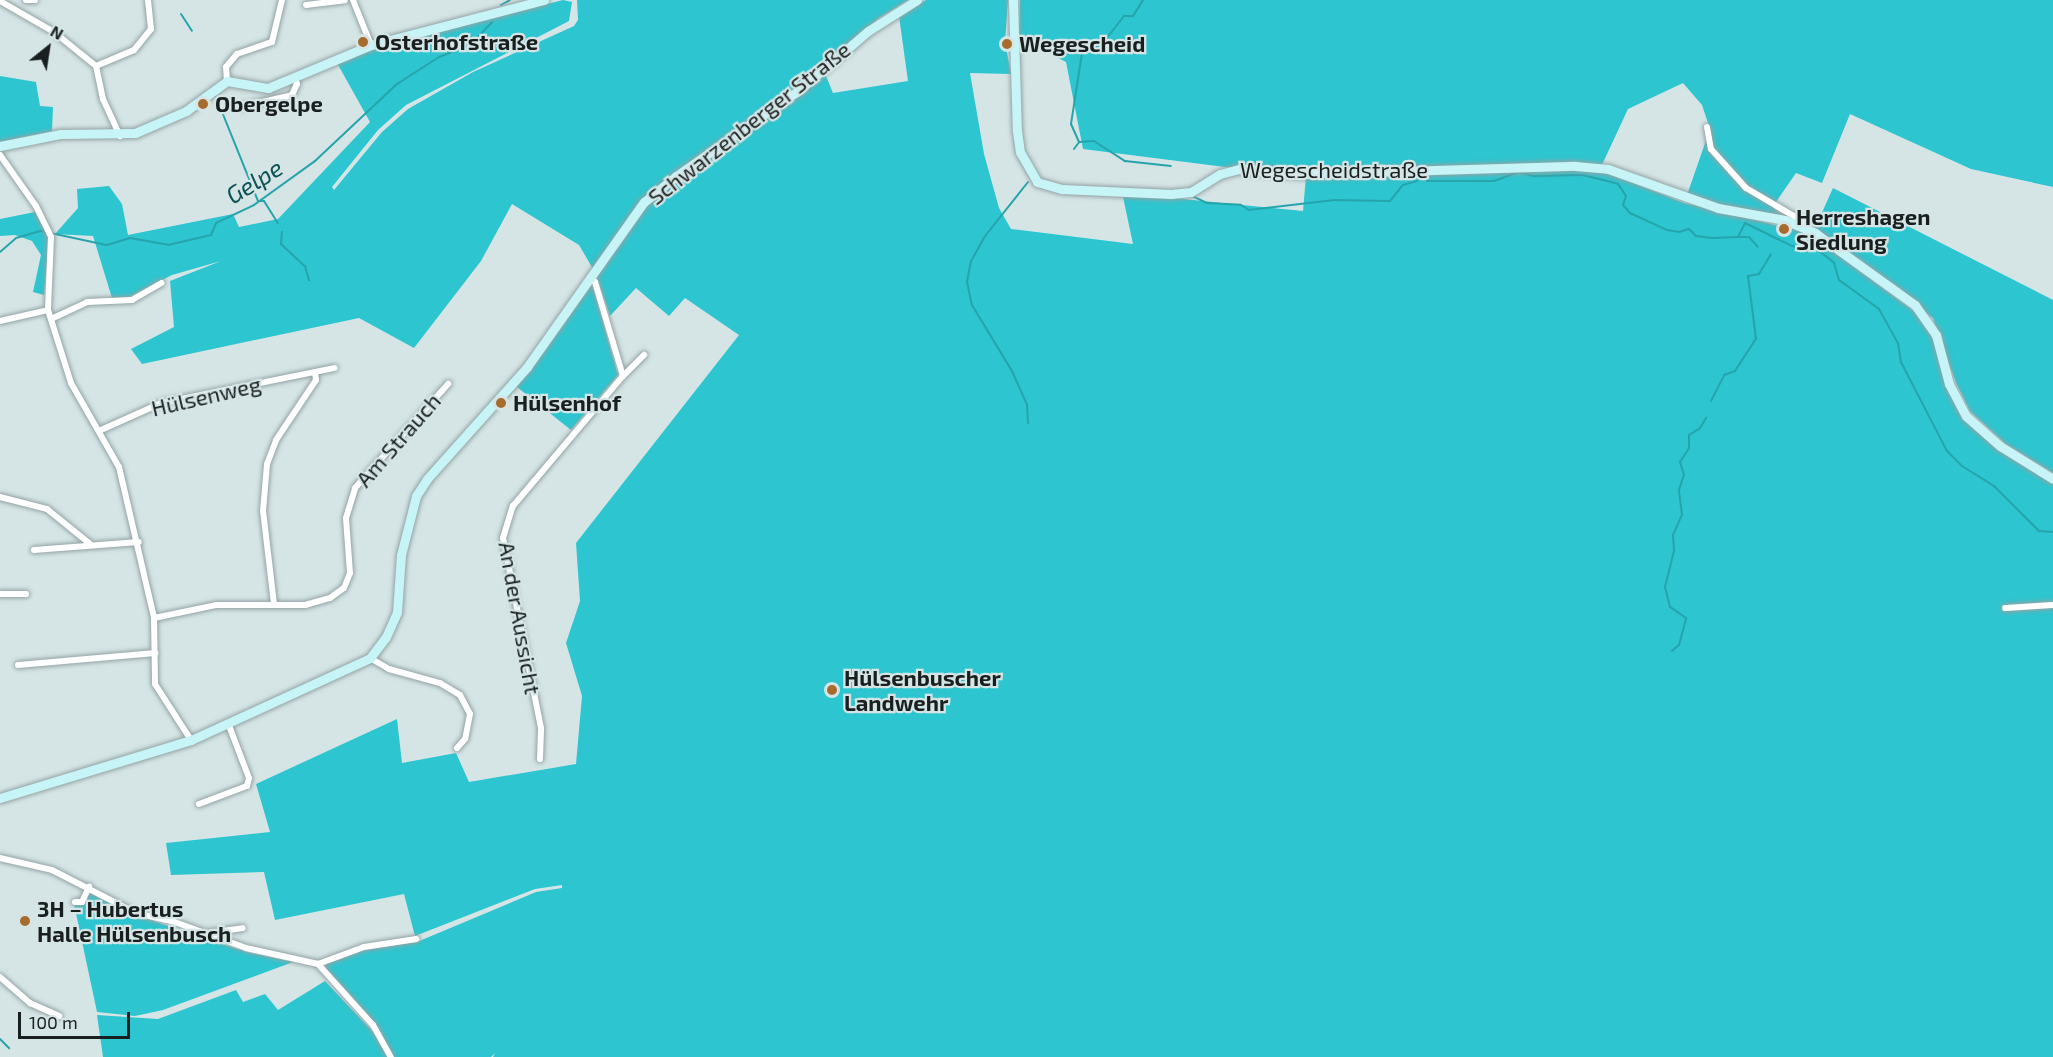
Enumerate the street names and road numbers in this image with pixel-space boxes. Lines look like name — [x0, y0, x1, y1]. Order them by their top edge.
street label: Schwarzenberger Straße — [643, 36, 855, 210]
street label: Wegescheidstraße — [1240, 157, 1428, 183]
street label: Hülsenweg — [149, 371, 263, 421]
street label: Am Strauch — [350, 388, 446, 492]
street label: An der Aussicht — [494, 539, 546, 697]

